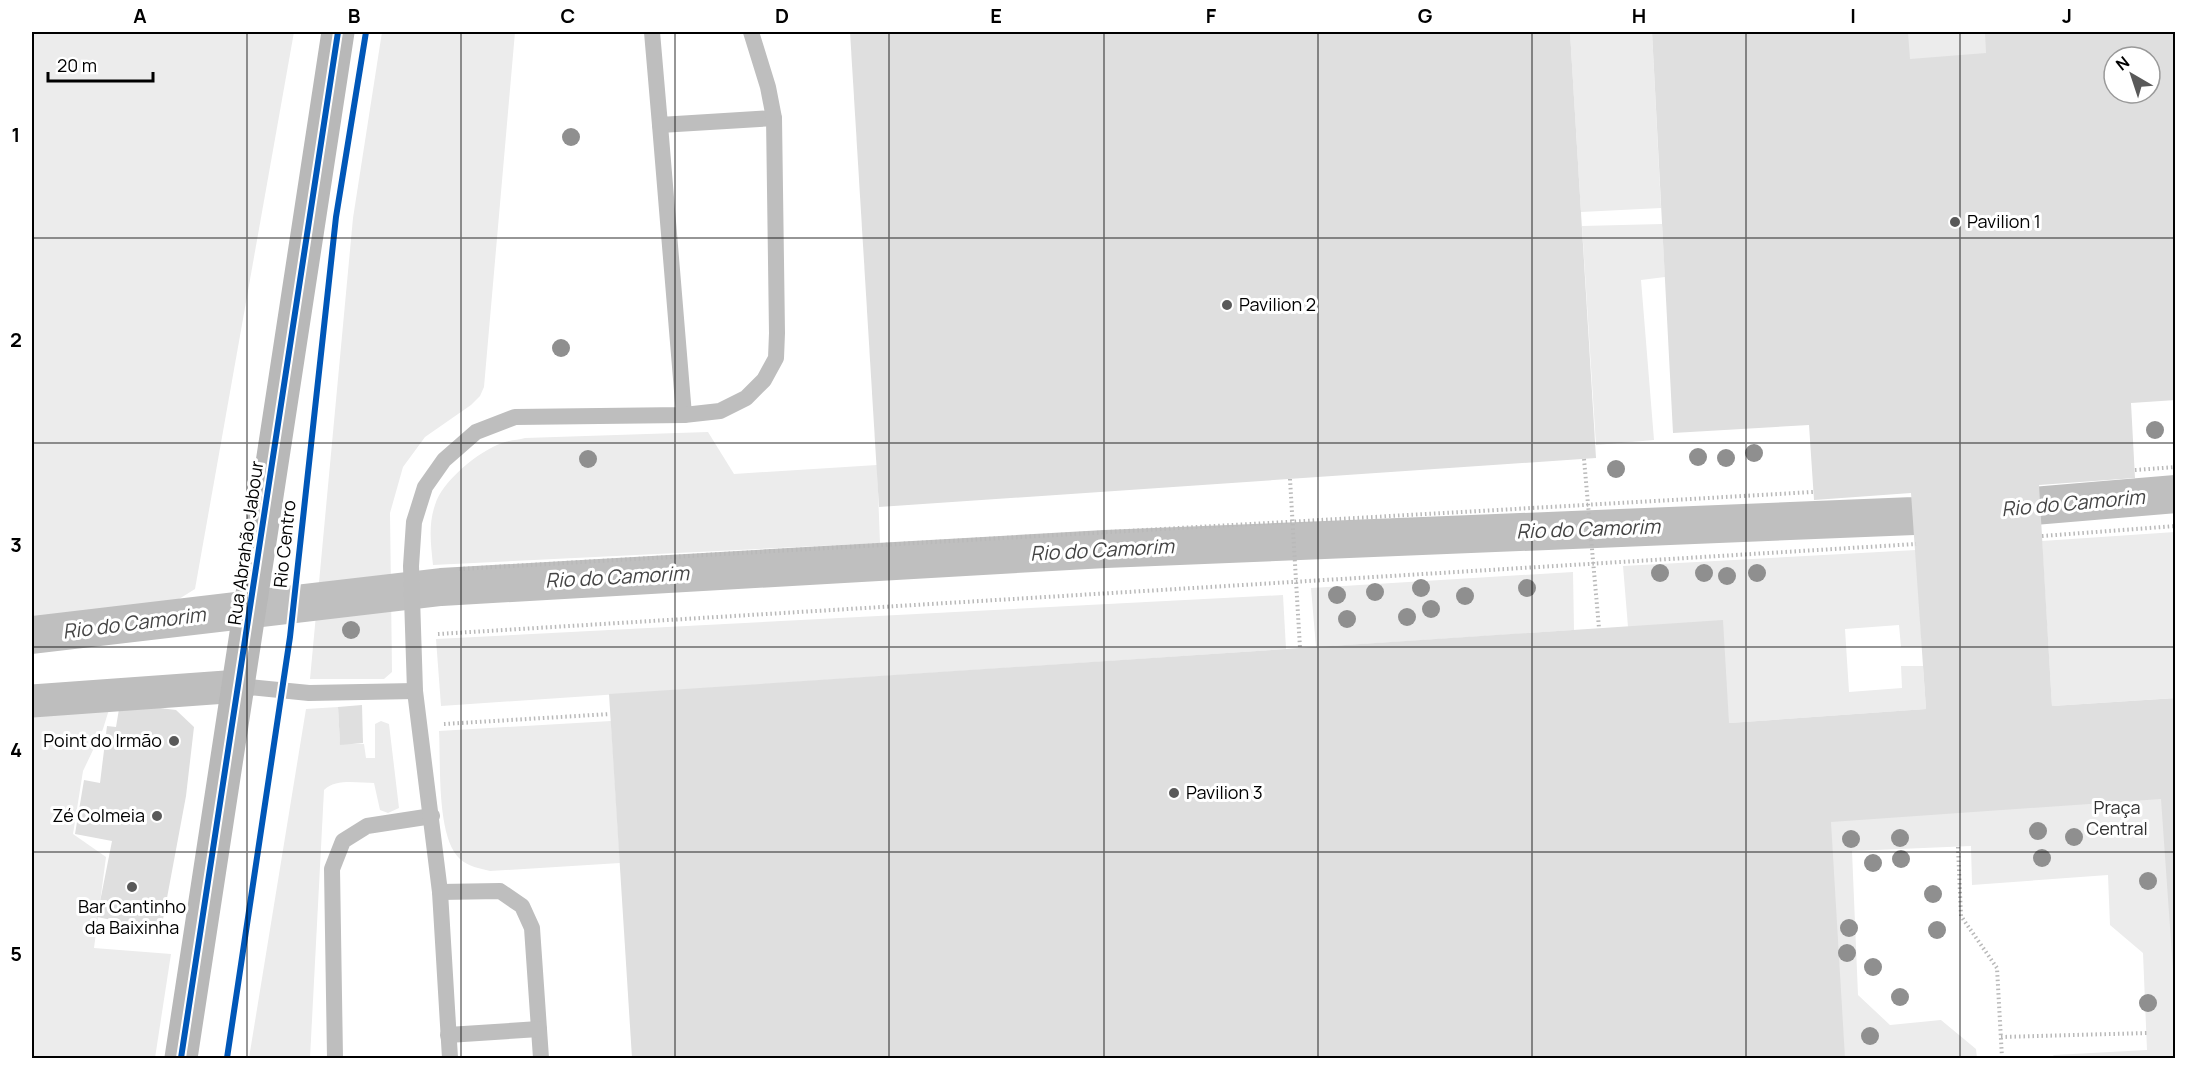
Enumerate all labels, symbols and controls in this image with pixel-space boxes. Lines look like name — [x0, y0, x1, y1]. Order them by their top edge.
text: A — [133, 2, 147, 29]
text: B — [348, 2, 361, 29]
text: C — [561, 2, 575, 29]
text: D — [775, 2, 789, 29]
text: E — [990, 2, 1002, 29]
text: F — [1206, 2, 1217, 29]
text: G — [1418, 2, 1433, 29]
text: H — [1632, 2, 1646, 29]
text: I — [1850, 2, 1856, 29]
text: J — [2062, 2, 2072, 29]
scale bar — [48, 45, 153, 83]
north arrow — [2102, 45, 2162, 105]
text: N — [2111, 51, 2134, 76]
text: 20 m — [57, 53, 97, 77]
text: 1 — [12, 121, 20, 148]
place label: Pavilion 1 — [1967, 209, 2041, 233]
marker: Pavilion 1 — [1948, 215, 1962, 229]
place label: Pavilion 2 — [1239, 292, 1316, 316]
marker: Pavilion 2 — [1220, 298, 1234, 312]
text: 2 — [10, 326, 22, 353]
street label: Rua Abrahão Jabour — [222, 459, 268, 627]
water label: Rio do Camorim — [2000, 483, 2148, 522]
street label: Rio Centro — [267, 499, 301, 589]
water label: Rio do Camorim — [1516, 512, 1662, 545]
text: 3 — [10, 531, 22, 558]
water label: Rio do Camorim — [1029, 532, 1177, 567]
water label: Rio do Camorim — [544, 559, 692, 594]
water label: Rio do Camorim — [61, 600, 209, 645]
place label: Point do Irmão — [43, 728, 162, 752]
marker: Point do Irmão — [167, 734, 181, 748]
text: 4 — [10, 736, 22, 763]
place label: Pavilion 3 — [1186, 780, 1263, 804]
marker: Pavilion 3 — [1167, 786, 1181, 800]
park label: Praça Central — [2086, 795, 2148, 840]
place label: Zé Colmeia — [52, 803, 145, 827]
marker: Zé Colmeia — [150, 809, 164, 823]
marker: Bar Cantinho da Baixinha — [125, 880, 139, 894]
place label: Bar Cantinho da Baixinha — [78, 894, 186, 939]
text: 5 — [10, 940, 22, 967]

